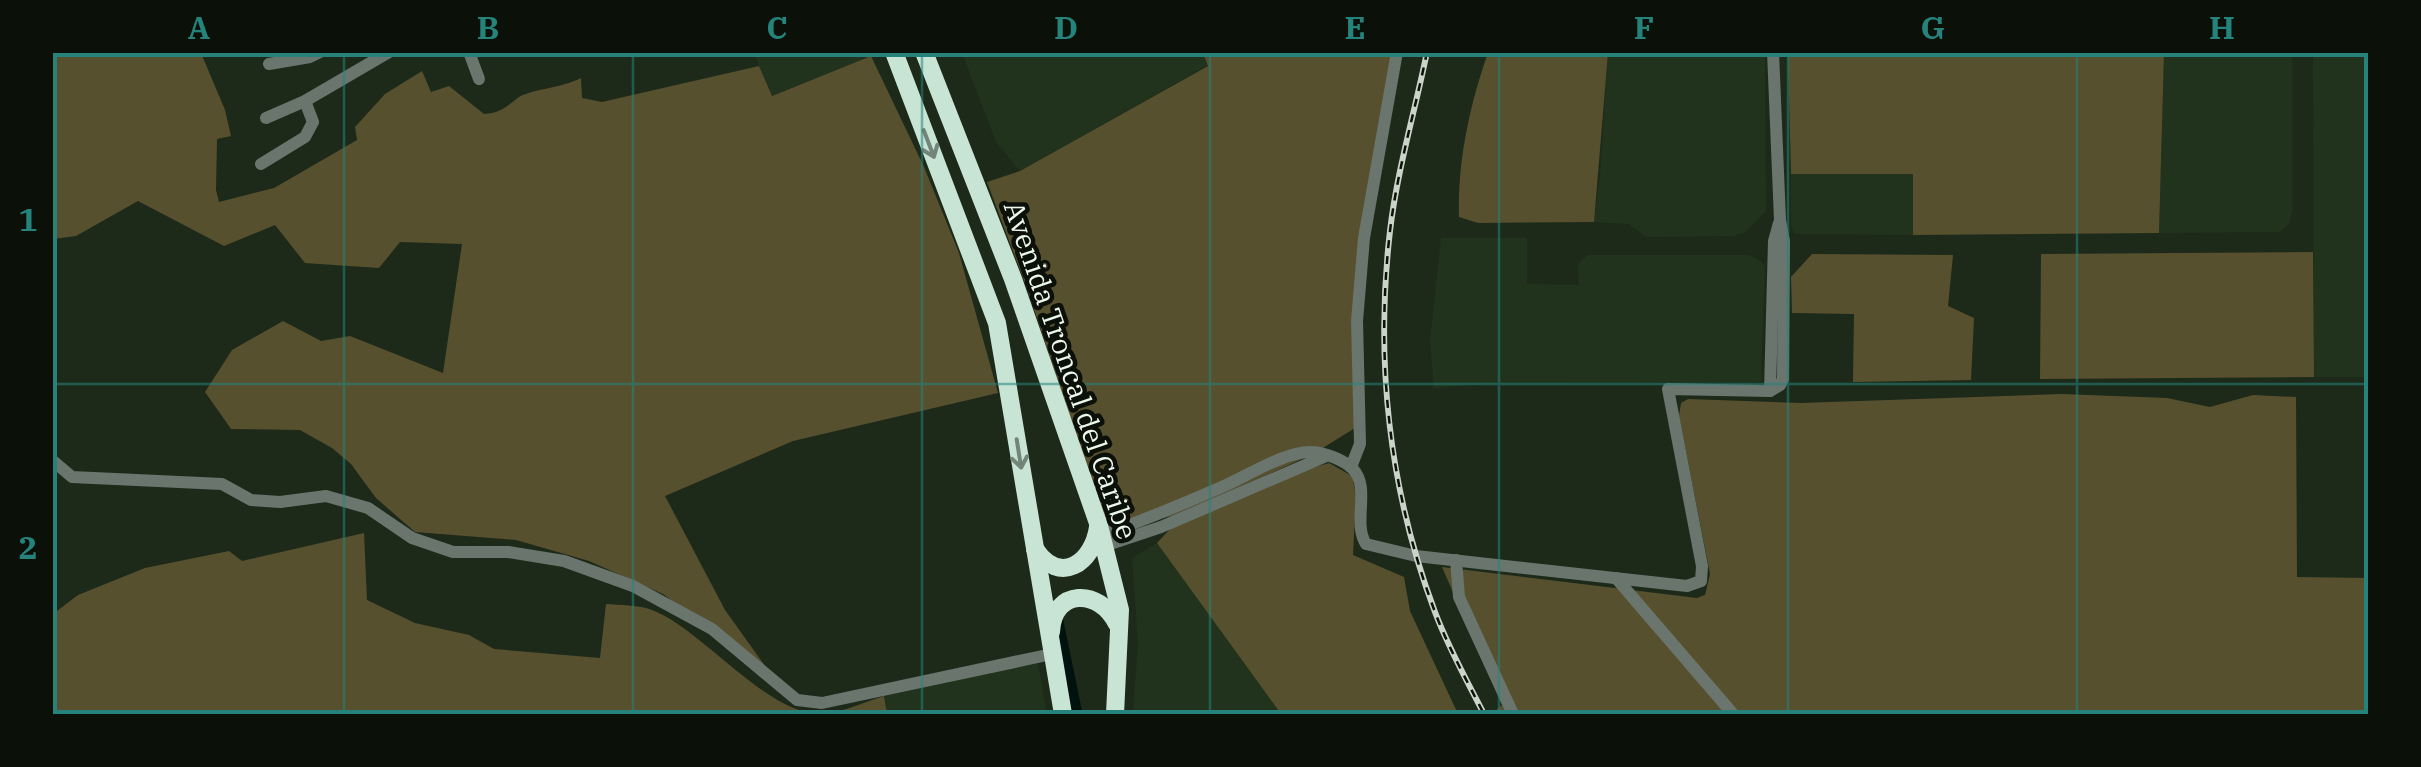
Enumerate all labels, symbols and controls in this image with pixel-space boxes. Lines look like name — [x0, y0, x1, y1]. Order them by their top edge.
text: A — [188, 6, 210, 48]
text: B — [477, 6, 499, 48]
text: C — [766, 6, 788, 48]
text: D — [1054, 6, 1078, 48]
text: E — [1344, 6, 1366, 48]
text: F — [1634, 6, 1654, 48]
text: G — [1921, 6, 1945, 48]
text: H — [2209, 6, 2235, 48]
one-way arrow — [921, 128, 939, 158]
street label: Avenida Troncal del Caribe — [996, 196, 1146, 544]
text: 1 — [18, 198, 38, 240]
one-way arrow — [1011, 437, 1029, 470]
text: 2 — [18, 526, 38, 568]

